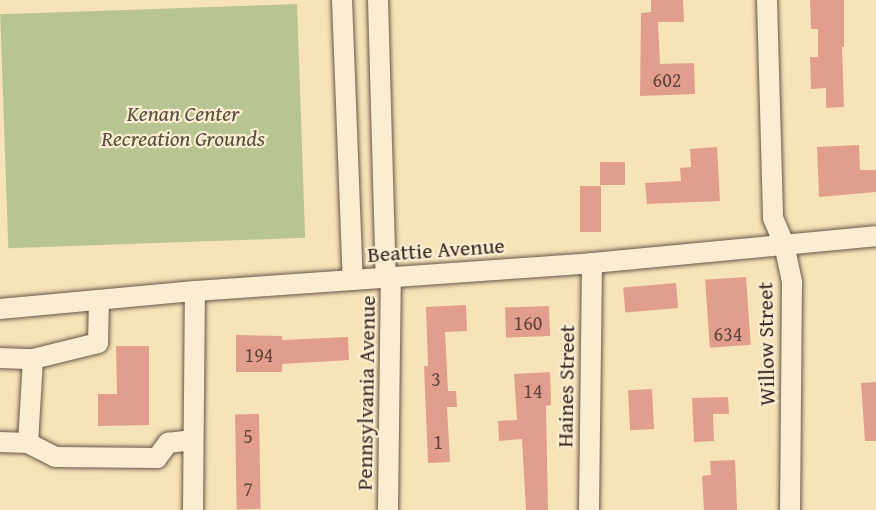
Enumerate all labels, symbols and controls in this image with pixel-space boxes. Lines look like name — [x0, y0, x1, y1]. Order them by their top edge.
house number: 602 — [653, 67, 681, 91]
park label: Kenan Center Recreation Grounds — [101, 100, 265, 152]
street label: Beattie Avenue — [366, 232, 506, 268]
street label: Willow Street — [752, 282, 780, 406]
street label: Pennsylvania Avenue — [351, 295, 381, 491]
house number: 160 — [514, 310, 542, 334]
house number: 634 — [714, 321, 742, 345]
street label: Haines Street — [552, 324, 580, 448]
house number: 194 — [245, 342, 273, 366]
house number: 3 — [431, 366, 441, 390]
house number: 14 — [523, 378, 543, 402]
house number: 5 — [243, 423, 253, 447]
house number: 1 — [433, 429, 443, 453]
house number: 7 — [243, 476, 253, 500]

